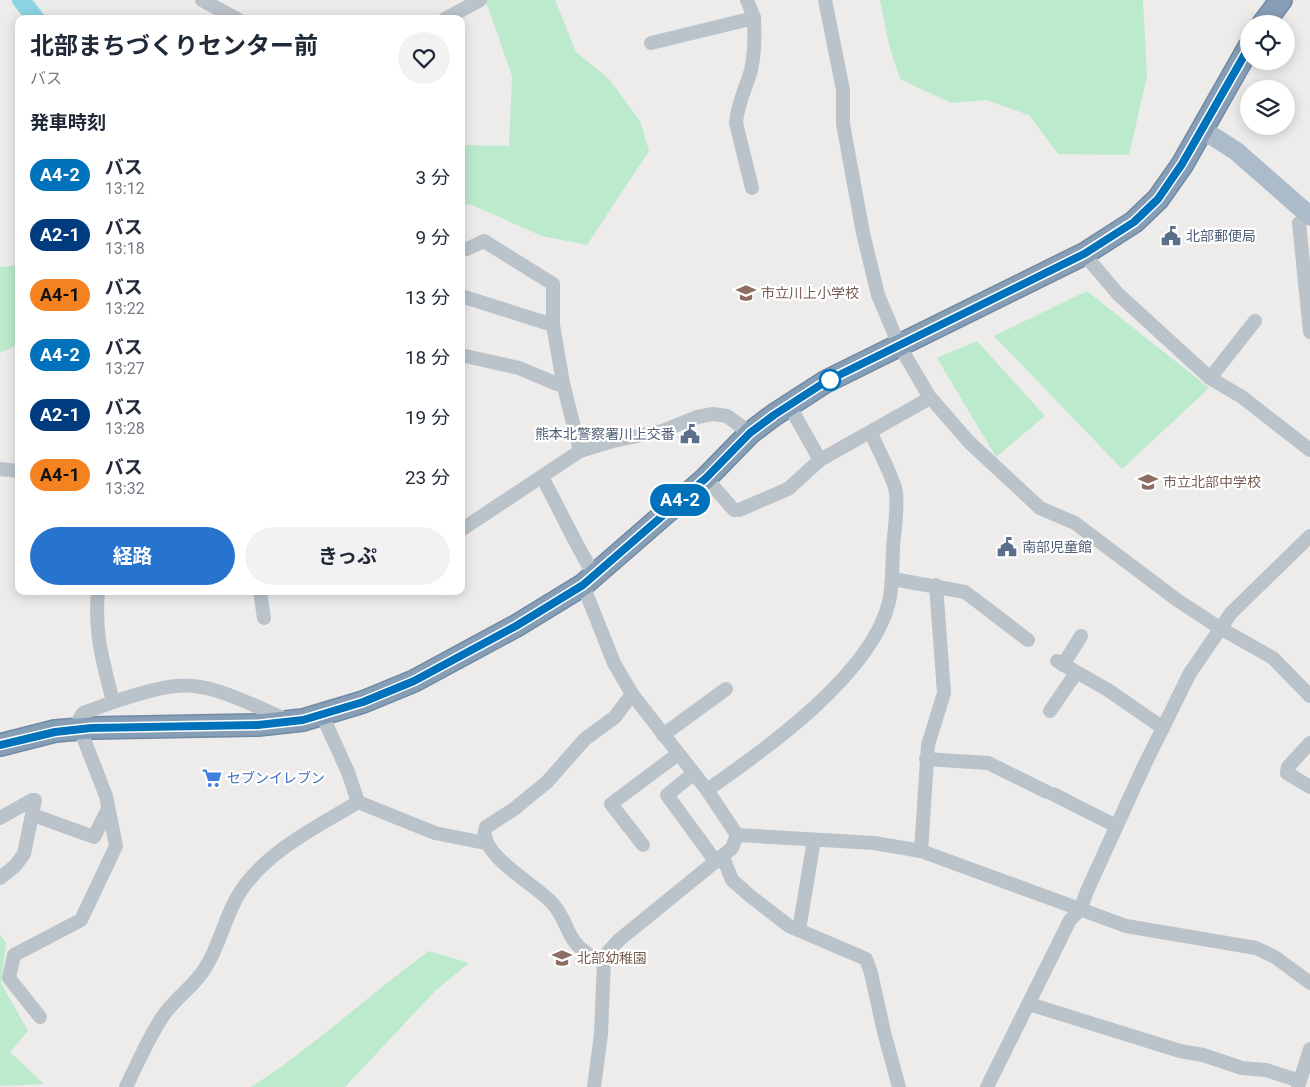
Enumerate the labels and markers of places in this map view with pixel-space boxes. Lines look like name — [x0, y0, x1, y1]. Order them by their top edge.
public building icon: 北部郵便局 — [1160, 225, 1182, 247]
place label: 北部郵便局 — [1186, 228, 1256, 244]
school or university icon: 市立川上小学校 — [735, 282, 757, 304]
place label: 市立川上小学校 — [761, 285, 859, 301]
unlabelled marker — [819, 369, 841, 391]
public building icon: 熊本北警察署川上交番 — [679, 423, 701, 445]
place label: 熊本北警察署川上交番 — [535, 426, 675, 442]
school or university icon: 市立北部中学校 — [1137, 471, 1159, 493]
place label: 市立北部中学校 — [1163, 474, 1261, 490]
public building icon: 南部児童館 — [996, 536, 1018, 558]
place label: 南部児童館 — [1022, 539, 1092, 555]
supermarket icon: セブンイレブン — [201, 767, 223, 789]
place label: セブンイレブン — [227, 770, 325, 786]
school or university icon: 北部幼稚園 — [551, 947, 573, 969]
place label: 北部幼稚園 — [577, 950, 647, 966]

